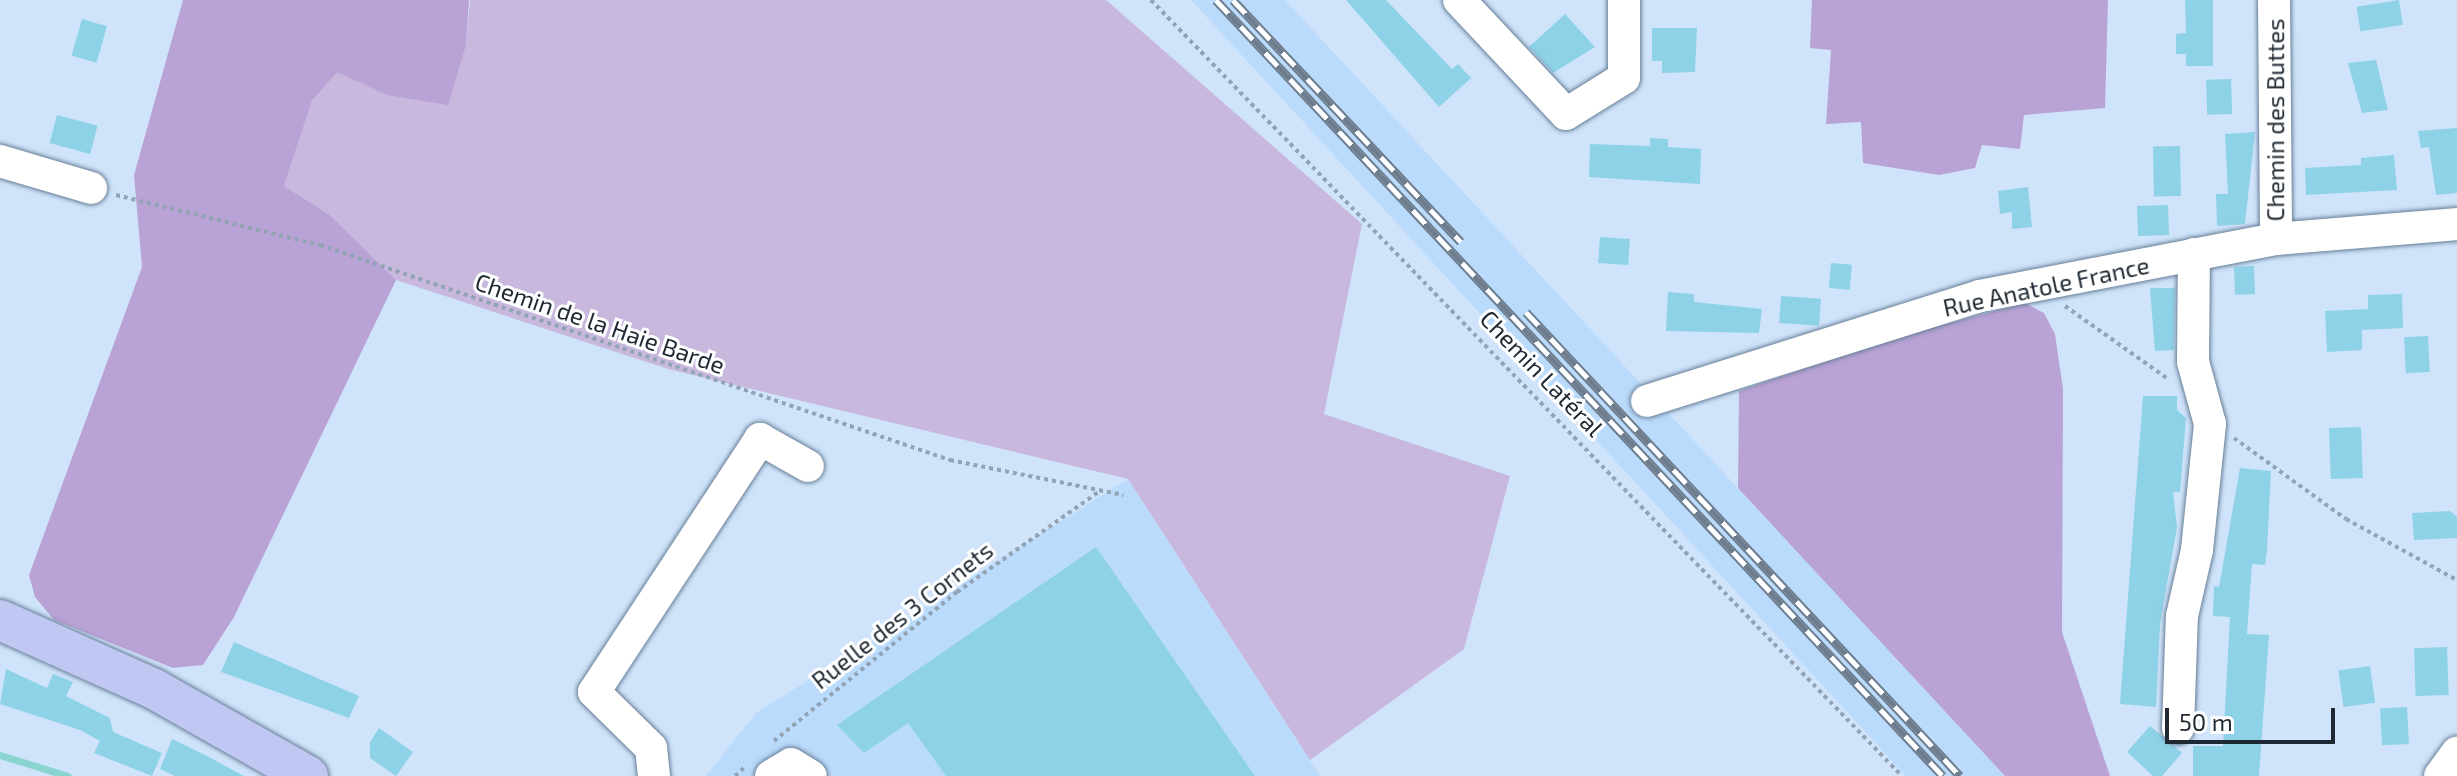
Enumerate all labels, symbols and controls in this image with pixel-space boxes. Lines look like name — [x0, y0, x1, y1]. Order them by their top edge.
street label: Chemin des Buttes — [2261, 19, 2289, 221]
street label: Rue Anatole France — [1940, 250, 2152, 322]
street label: Chemin de la Haie Barde — [471, 267, 729, 379]
street label: Chemin Latéral — [1475, 304, 1609, 442]
street label: Ruelle des 3 Cornets — [806, 535, 998, 695]
scale bar — [2169, 692, 2339, 742]
text: 50 m — [2179, 707, 2233, 736]

